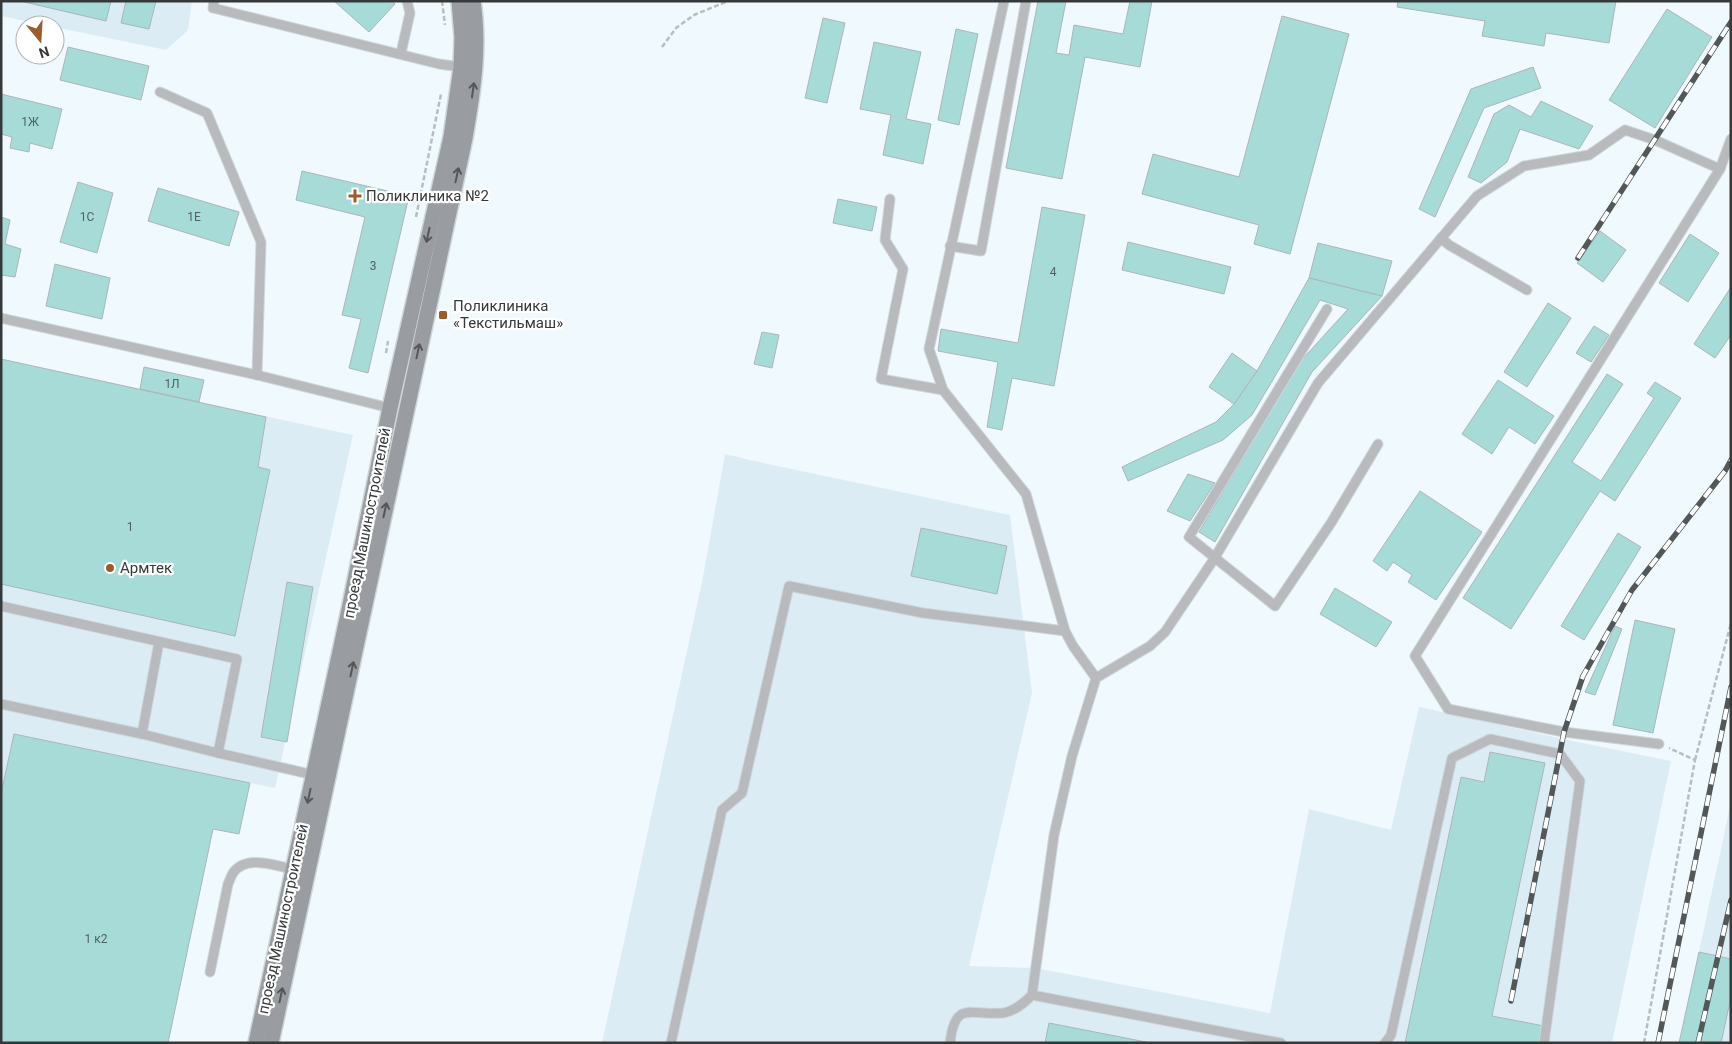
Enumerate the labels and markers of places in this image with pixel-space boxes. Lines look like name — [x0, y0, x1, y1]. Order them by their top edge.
place label: Поликлиника №2 — [366, 187, 489, 205]
marker: Поликлиника №2 — [348, 189, 362, 203]
place label: Поликлиника «Текстильмаш» — [453, 297, 563, 332]
marker: Поликлиника «Текстильмаш» — [437, 309, 449, 321]
place label: Армтек — [120, 559, 172, 577]
marker: Армтек — [104, 562, 116, 574]

